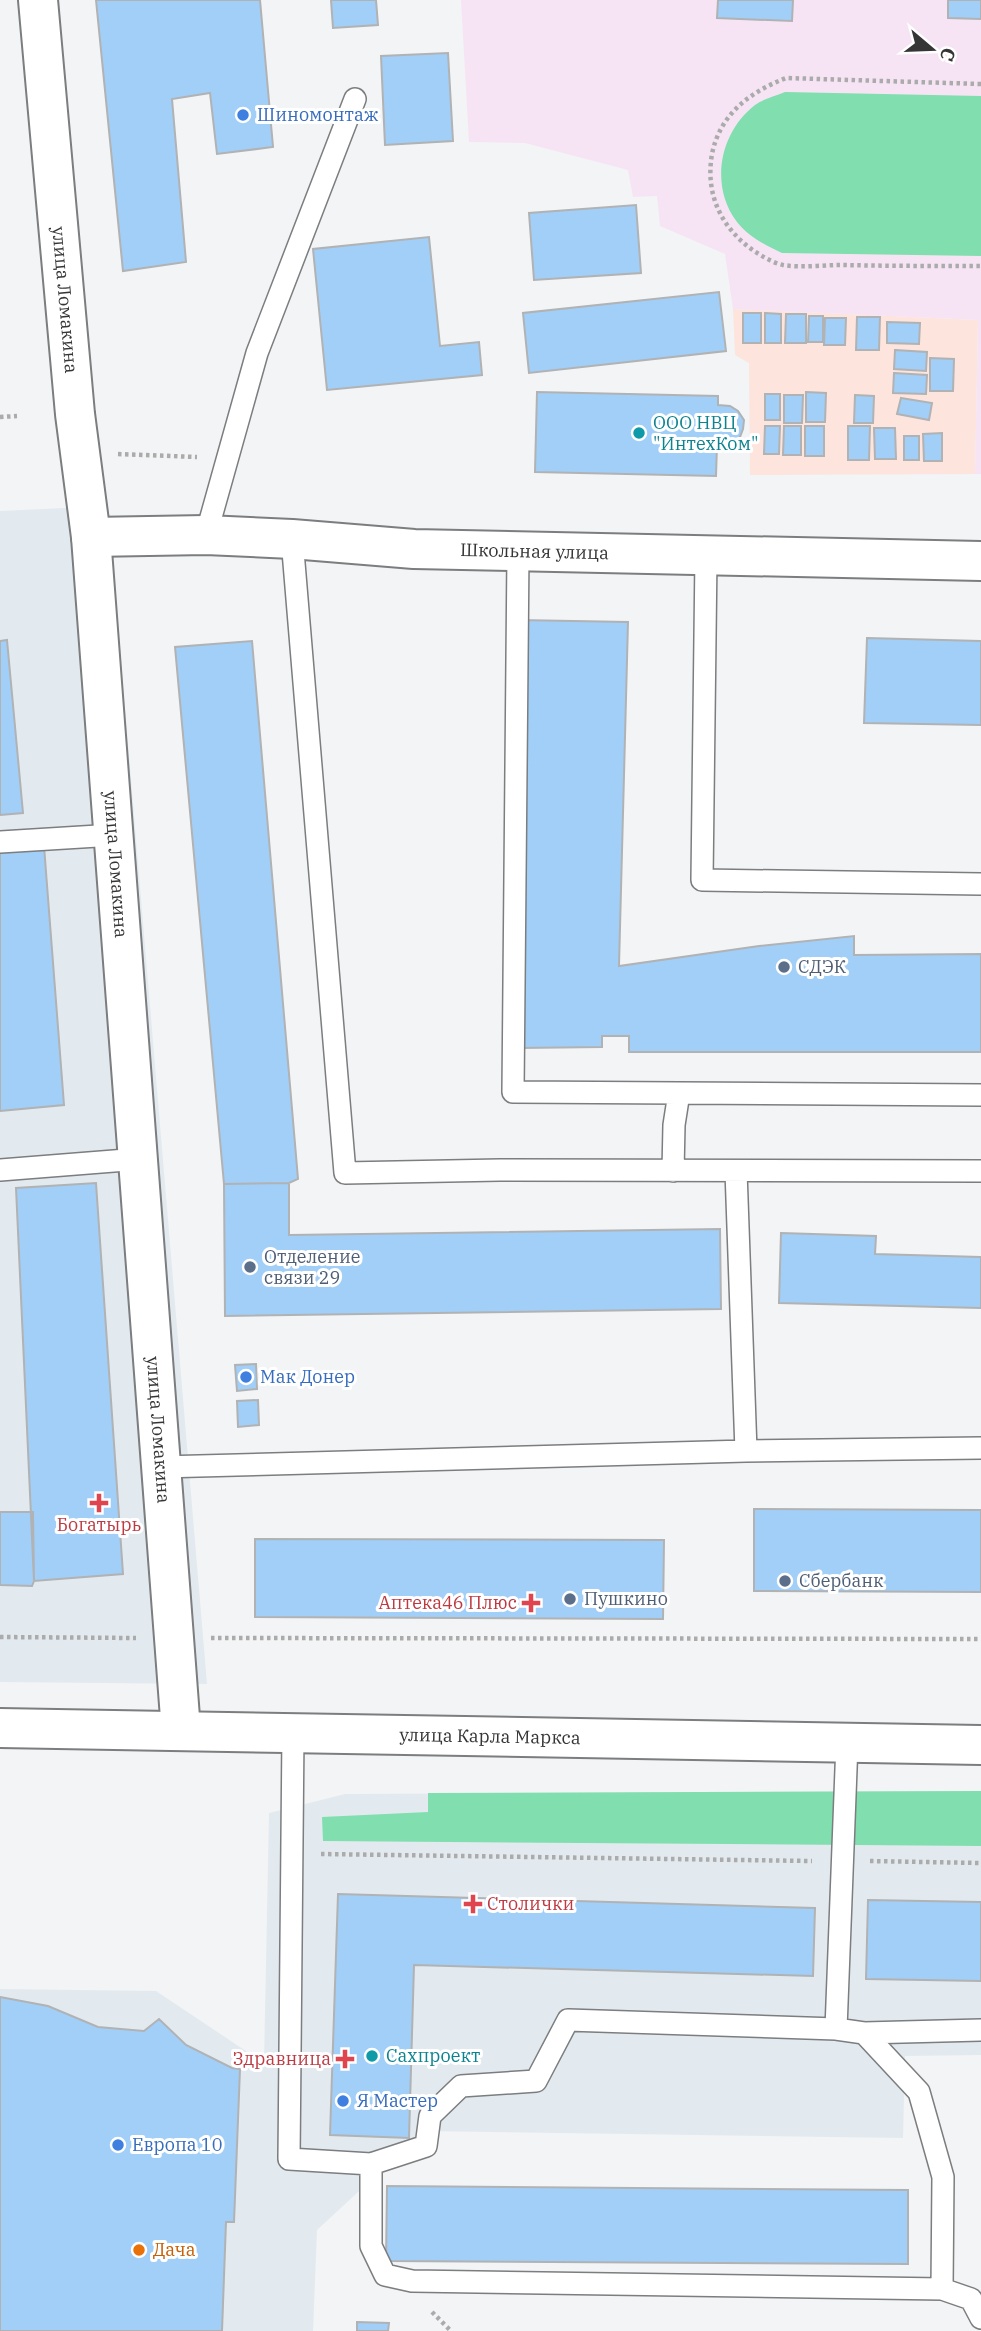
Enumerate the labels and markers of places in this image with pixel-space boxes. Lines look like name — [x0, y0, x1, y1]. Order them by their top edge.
place label: Шиномонтаж — [257, 103, 379, 126]
marker: Шиномонтаж — [235, 107, 251, 123]
place label: ООО НВЦ "ИнтехКом" — [653, 411, 759, 455]
marker: ООО НВЦ "ИнтехКом" — [631, 425, 647, 441]
place label: СДЭК — [798, 955, 847, 978]
marker: СДЭК — [776, 959, 792, 975]
place label: Отделение связи 29 — [264, 1245, 360, 1289]
marker: Отделение связи 29 — [242, 1259, 258, 1275]
place label: Мак Донер — [260, 1365, 355, 1388]
marker: Мак Донер — [238, 1369, 254, 1385]
marker: Богатырь — [91, 1495, 107, 1511]
place label: Богатырь — [57, 1513, 141, 1536]
place label: Сбербанк — [799, 1569, 884, 1592]
marker: Сбербанк — [777, 1573, 793, 1589]
place label: Пушкино — [584, 1587, 668, 1610]
place label: Аптека46 Плюс — [378, 1591, 517, 1614]
marker: Пушкино — [562, 1591, 578, 1607]
marker: Аптека46 Плюс — [523, 1595, 539, 1611]
place label: Столички — [487, 1892, 574, 1915]
marker: Столички — [465, 1896, 481, 1912]
place label: Сахпроект — [386, 2044, 480, 2067]
place label: Здравница — [233, 2047, 331, 2070]
marker: Сахпроект — [364, 2048, 380, 2064]
marker: Здравница — [337, 2051, 353, 2067]
place label: Я Мастер — [357, 2089, 438, 2112]
marker: Я Мастер — [335, 2093, 351, 2109]
place label: Европа 10 — [132, 2133, 222, 2156]
marker: Европа 10 — [110, 2137, 126, 2153]
place label: Дача — [153, 2238, 196, 2261]
marker: Дача — [131, 2242, 147, 2258]

